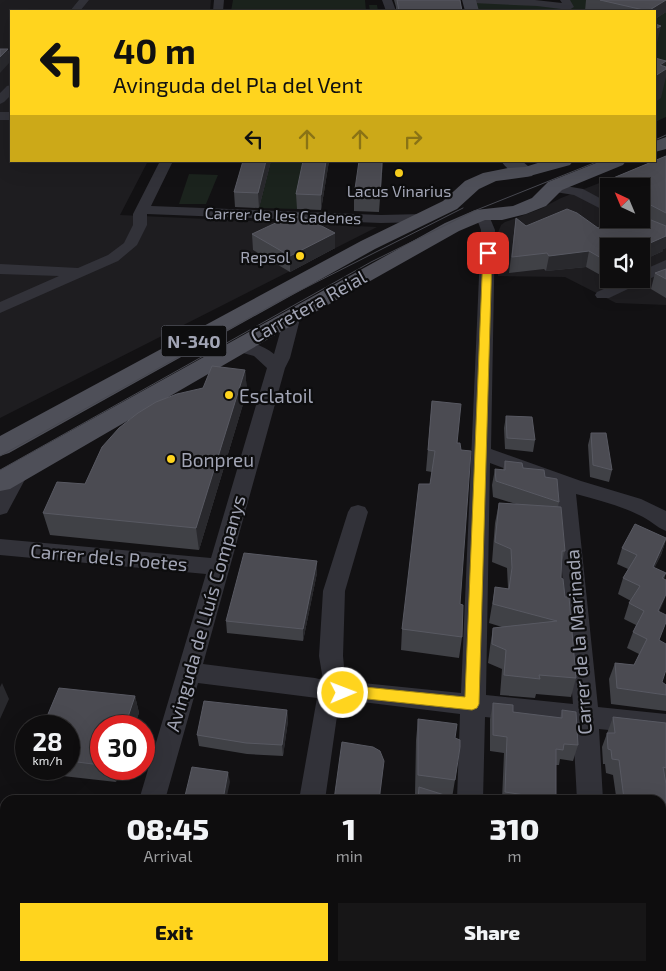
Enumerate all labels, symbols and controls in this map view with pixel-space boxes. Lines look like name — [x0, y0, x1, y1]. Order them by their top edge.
text: 40 m — [113, 29, 196, 71]
icon: left — [30, 30, 95, 95]
text: Avinguda del Pla del Vent — [113, 71, 363, 97]
icon: left — [240, 125, 268, 153]
icon: ahead — [293, 125, 321, 153]
icon: ahead — [346, 125, 374, 153]
icon: right — [399, 125, 427, 153]
marker: Lacus Vinarius — [393, 167, 405, 179]
north arrow — [600, 178, 650, 228]
map controls — [600, 178, 650, 288]
place label: Lacus Vinarius — [347, 181, 451, 200]
street label: Carrer de les Cadenes — [204, 203, 362, 227]
pin — [467, 232, 509, 274]
button: sound — [600, 238, 650, 288]
icon: arrive — [474, 239, 502, 267]
place label: Repsol — [240, 247, 290, 266]
marker: Repsol — [294, 250, 306, 262]
street label: Carretera Reial — [246, 265, 370, 347]
road number: N-340 — [162, 326, 226, 356]
place label: Esclatoil — [239, 384, 313, 407]
marker: Esclatoil — [223, 389, 235, 401]
place label: Bonpreu — [181, 448, 254, 471]
marker: Bonpreu — [165, 453, 177, 465]
street label: Avinguda de Lluís Companys — [160, 492, 250, 734]
street label: Carrer dels Poetes — [29, 539, 189, 575]
street label: Carrer de la Marinada — [560, 549, 596, 735]
position arrow — [316, 666, 368, 718]
speed limit sign: 30 — [90, 715, 155, 780]
text: 28 — [32, 726, 63, 756]
text: km/h — [33, 753, 62, 767]
text: 08:45 — [126, 810, 209, 846]
text: 1 — [343, 810, 356, 846]
text: 310 — [489, 810, 539, 846]
text: Arrival — [143, 846, 192, 865]
text: min — [336, 846, 363, 865]
text: m — [507, 846, 521, 865]
button: Exit — [20, 903, 328, 961]
button: Share — [338, 903, 646, 961]

